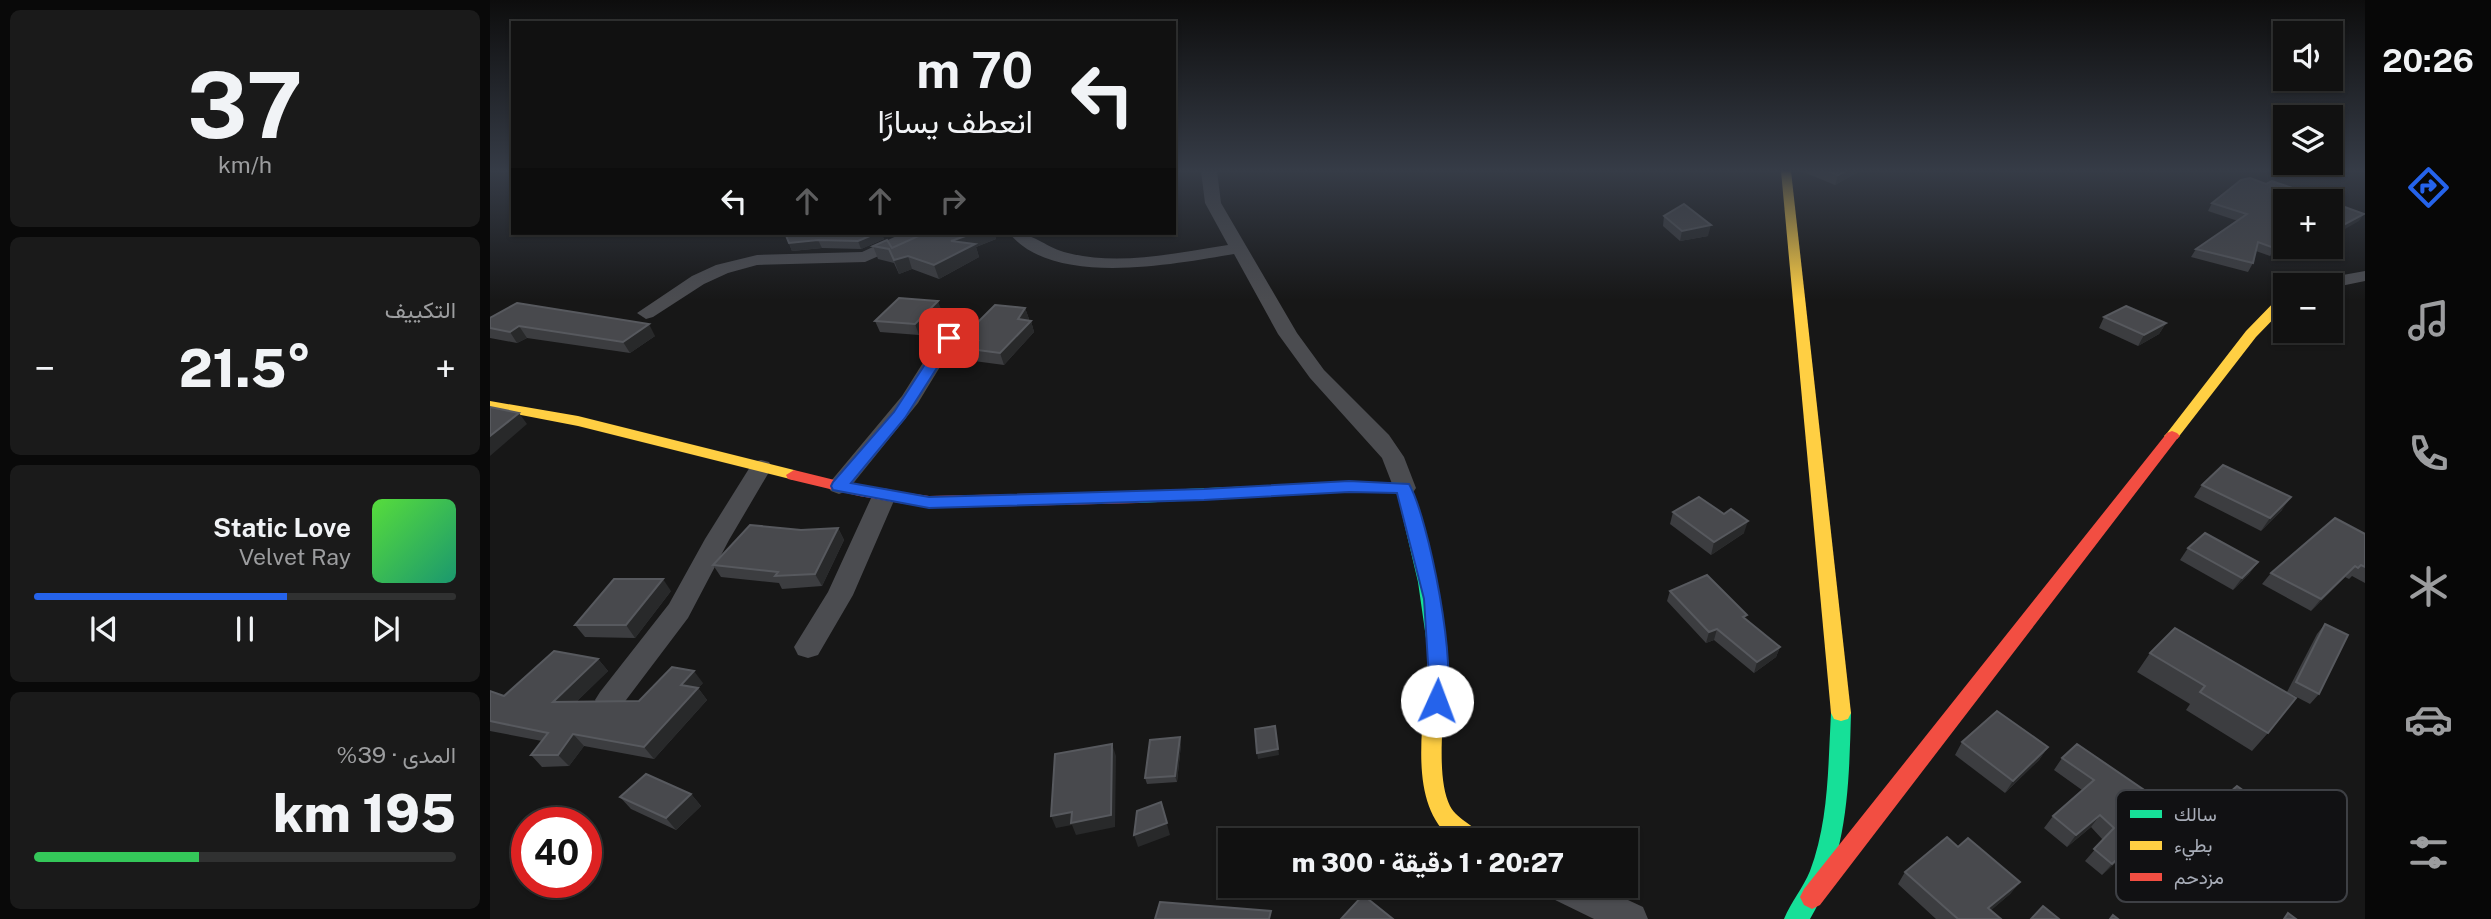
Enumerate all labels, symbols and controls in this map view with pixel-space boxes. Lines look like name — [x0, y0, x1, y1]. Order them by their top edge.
map controls — [2273, 21, 2343, 343]
button: sound — [2273, 21, 2343, 91]
text: 70 m — [916, 41, 1033, 99]
text: 20:26 — [2382, 42, 2474, 79]
icon: left — [1057, 49, 1148, 140]
text: 37 — [187, 52, 303, 158]
text: انعطف يسارًا — [877, 103, 1033, 140]
button: layers — [2273, 105, 2343, 175]
text: km/h — [218, 151, 272, 178]
icon: directions — [2404, 163, 2453, 212]
icon: left — [715, 182, 753, 220]
icon: ahead — [788, 182, 826, 220]
icon: ahead — [861, 182, 899, 220]
icon: right — [934, 182, 972, 220]
button: + — [2273, 189, 2343, 259]
button: − — [2273, 273, 2343, 343]
text: التكييف — [385, 296, 456, 323]
icon: music — [2404, 296, 2453, 345]
pin — [919, 308, 979, 368]
icon: arrive — [930, 319, 968, 357]
text: 21.5° — [179, 338, 311, 399]
text: − — [34, 346, 55, 391]
text: + — [435, 346, 456, 391]
icon: phone — [2404, 429, 2453, 478]
text: Static Love — [213, 512, 351, 543]
text: Velvet Ray — [239, 543, 351, 570]
icon: climate — [2404, 562, 2453, 611]
icon: previous — [85, 610, 123, 648]
icon: pause — [226, 610, 264, 648]
icon: next — [367, 610, 405, 648]
position arrow — [1400, 664, 1474, 738]
icon: car — [2404, 695, 2453, 744]
text: المدى · 39% — [337, 741, 456, 768]
text: 195 km — [273, 783, 456, 844]
legend — [2116, 790, 2347, 902]
text: سالك — [2174, 803, 2217, 825]
speed limit sign: 40 — [511, 807, 602, 898]
icon: filters — [2404, 828, 2453, 877]
text: بطيء — [2174, 834, 2212, 861]
text: 20:27 · 1 دقيقة · 300 m — [1292, 847, 1564, 878]
text: مزدحم — [2174, 866, 2224, 890]

